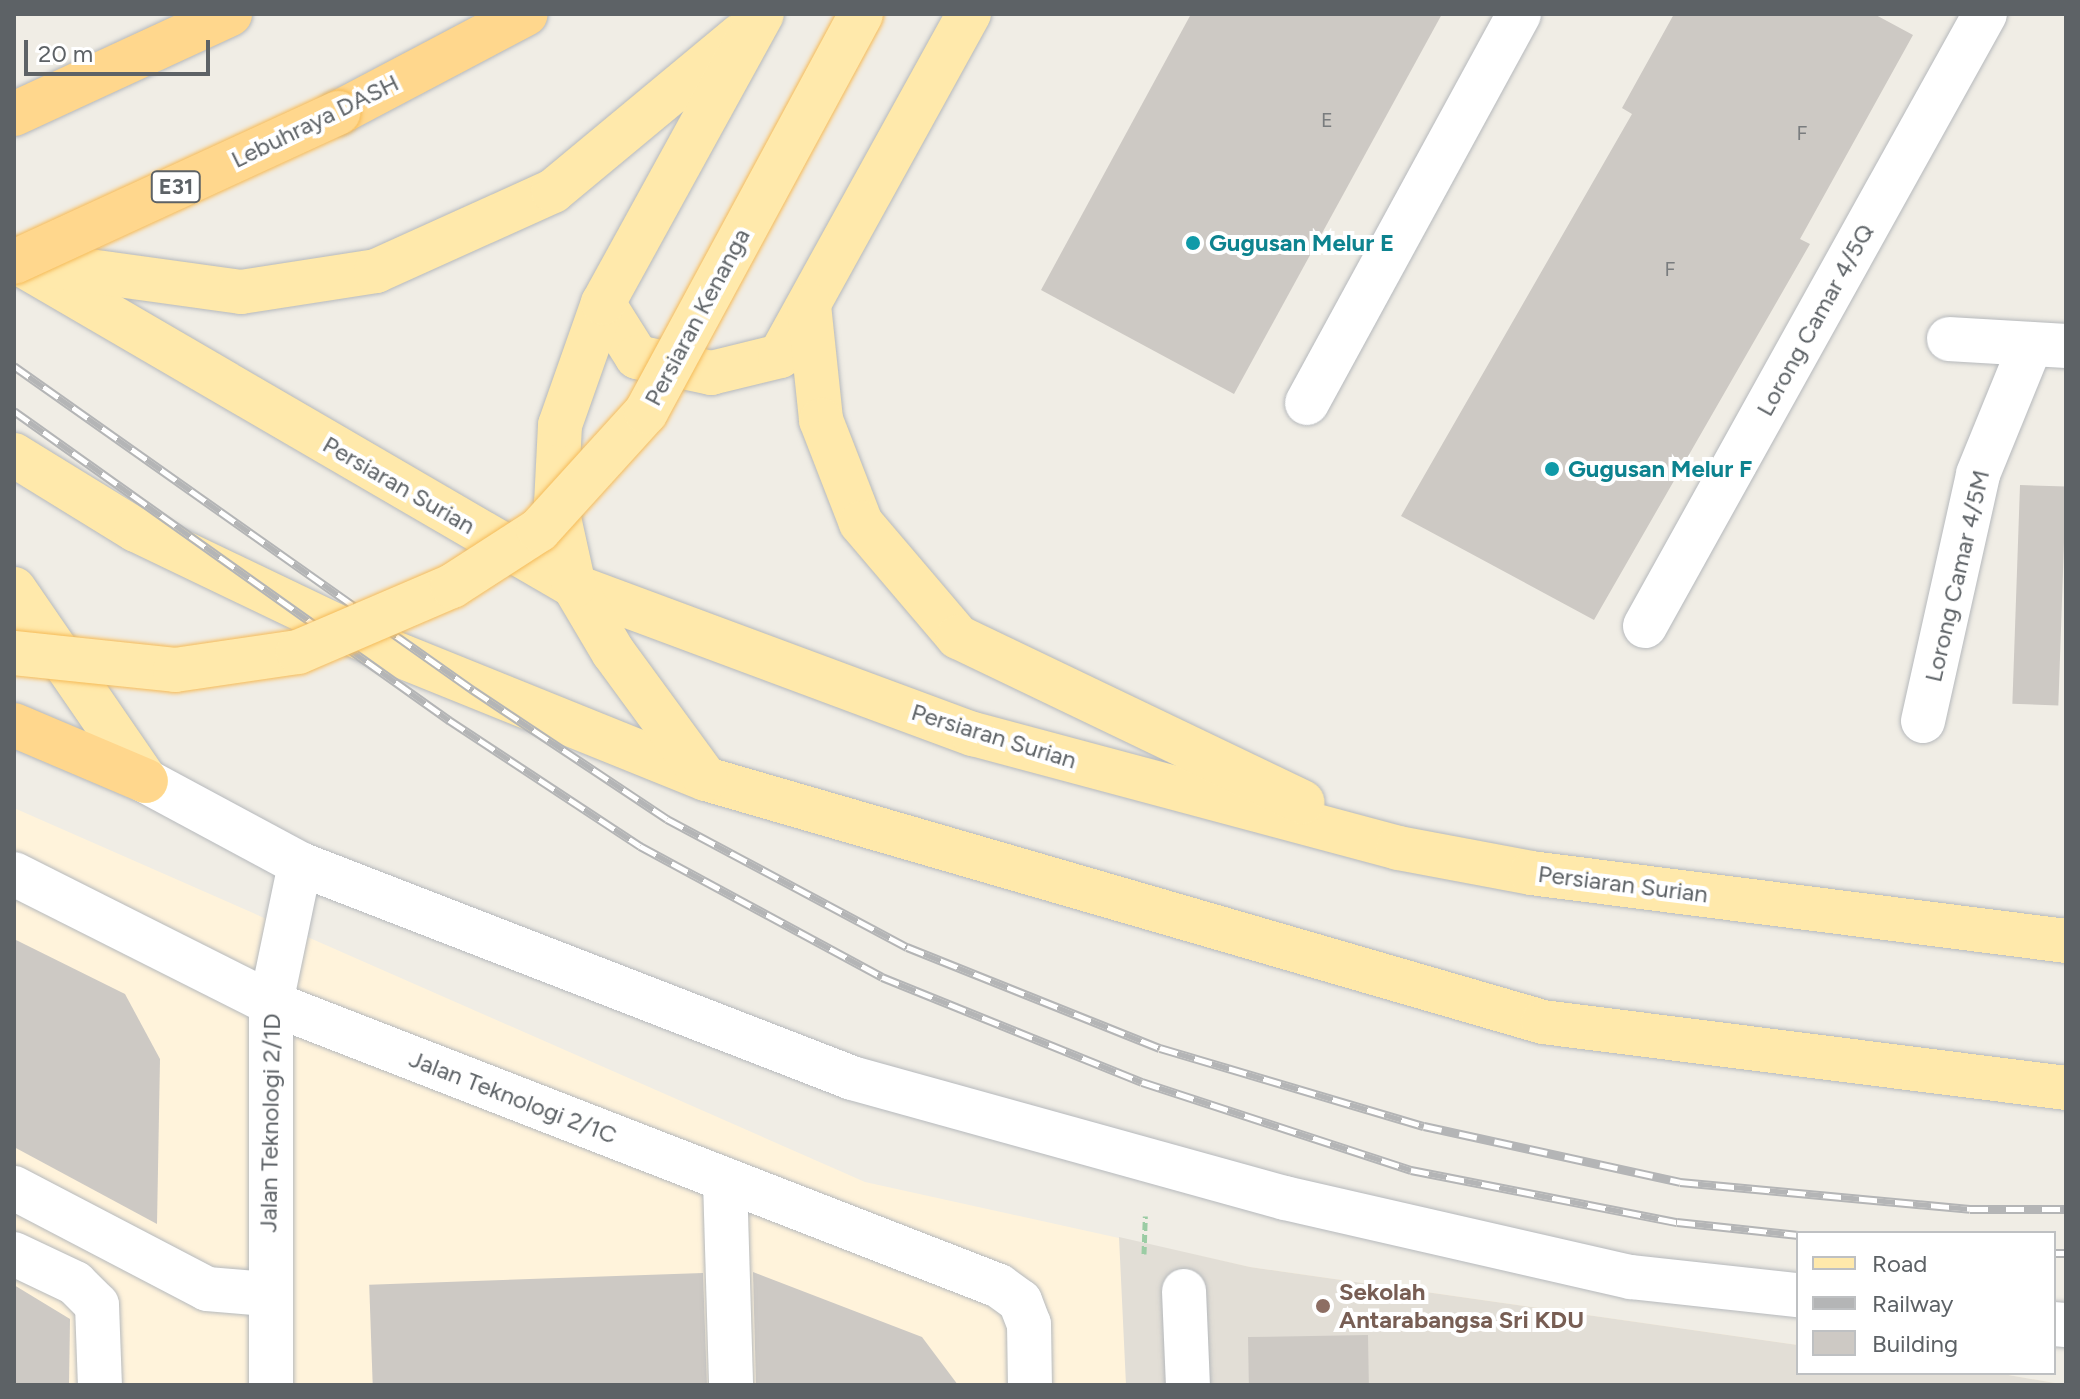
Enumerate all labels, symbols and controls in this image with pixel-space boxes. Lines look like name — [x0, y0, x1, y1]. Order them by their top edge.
scale bar — [28, 24, 214, 74]
text: 20 m — [38, 39, 93, 68]
street label: Lebuhraya DASH — [227, 68, 403, 174]
house number: E — [1321, 108, 1333, 132]
house number: F — [1797, 121, 1807, 145]
road number: E31 — [150, 169, 202, 205]
street label: Lorong Camar 4/5Q — [1750, 219, 1880, 421]
street label: Persiaran Kenanga — [638, 224, 756, 410]
place label: Gugusan Melur E — [1209, 229, 1394, 257]
marker: Gugusan Melur E — [1184, 234, 1202, 252]
house number: F — [1665, 257, 1675, 281]
street label: Persiaran Surian — [318, 430, 480, 540]
place label: Gugusan Melur F — [1568, 455, 1752, 483]
marker: Gugusan Melur F — [1543, 460, 1561, 478]
street label: Lorong Camar 4/5M — [1919, 467, 1995, 685]
street label: Persiaran Surian — [908, 697, 1080, 775]
street label: Persiaran Surian — [1536, 859, 1710, 909]
street label: Jalan Teknologi 2/1D — [254, 1013, 286, 1233]
street label: Jalan Teknologi 2/1C — [405, 1044, 621, 1150]
legend — [1796, 1231, 2056, 1375]
text: Road — [1872, 1249, 1927, 1278]
place label: Sekolah Antarabangsa Sri KDU — [1339, 1278, 1584, 1334]
text: Railway — [1872, 1289, 1953, 1318]
marker: Sekolah Antarabangsa Sri KDU — [1314, 1297, 1332, 1315]
text: Building — [1872, 1329, 1958, 1358]

